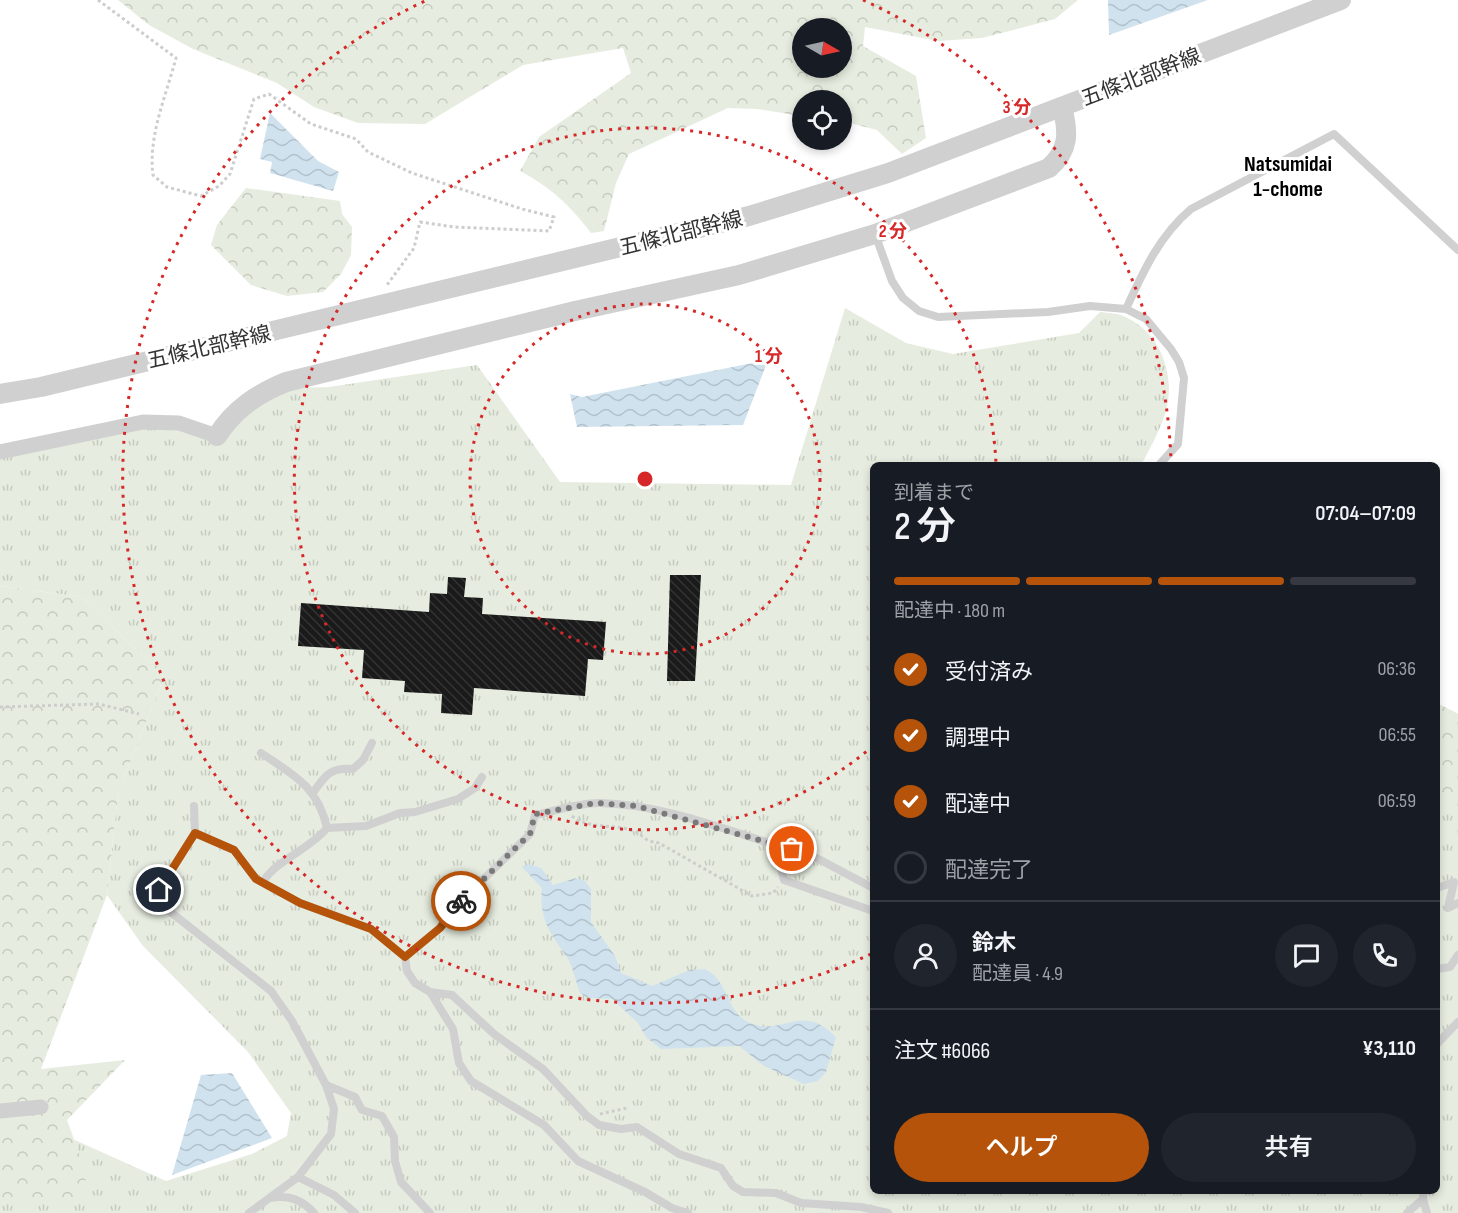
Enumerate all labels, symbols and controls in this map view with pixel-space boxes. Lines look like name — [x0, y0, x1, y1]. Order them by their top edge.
north arrow — [792, 18, 852, 78]
map controls — [792, 18, 852, 150]
street label: 五條北部幹線 — [1078, 43, 1204, 112]
button: locate — [792, 90, 852, 150]
text: 3 分 — [1003, 97, 1031, 118]
district label: Natsumidai 1-chome — [1244, 151, 1332, 203]
street label: 五條北部幹線 — [617, 206, 745, 261]
text: 2 分 — [879, 221, 907, 242]
street label: 五條北部幹線 — [145, 321, 273, 374]
text: 1 分 — [755, 346, 783, 367]
centre of rings — [635, 469, 655, 489]
text: 到着まで — [894, 481, 974, 505]
text: 07:04–07:09 — [1315, 500, 1416, 527]
text: 2 分 — [894, 504, 956, 551]
text: 配達中 · 180 m — [894, 599, 1005, 623]
icon: check — [894, 653, 927, 686]
text: 06:36 — [1377, 657, 1416, 681]
text: 受付済み — [945, 659, 1033, 686]
icon: check — [894, 719, 927, 752]
text: 06:55 — [1379, 723, 1416, 747]
text: 調理中 — [945, 725, 1011, 752]
icon: check — [894, 785, 927, 818]
text: 06:59 — [1378, 789, 1416, 813]
text: 配達中 — [945, 791, 1011, 818]
pin — [766, 823, 817, 874]
icon: bag — [775, 832, 808, 865]
text: 配達完了 — [945, 857, 1033, 884]
pin — [133, 864, 184, 915]
courier — [431, 871, 491, 931]
icon: home — [142, 873, 175, 906]
icon: bike — [445, 885, 478, 918]
button: person — [894, 924, 957, 987]
button: chat — [1275, 924, 1338, 987]
button: phone — [1353, 924, 1416, 987]
text: 鈴木 — [972, 930, 1016, 957]
text: 配達員 · 4.9 — [972, 962, 1063, 986]
text: ¥3,110 — [1362, 1035, 1416, 1062]
text: 注文 #6066 — [894, 1038, 990, 1065]
button: ヘルプ — [894, 1113, 1149, 1182]
button: 共有 — [1161, 1113, 1416, 1182]

